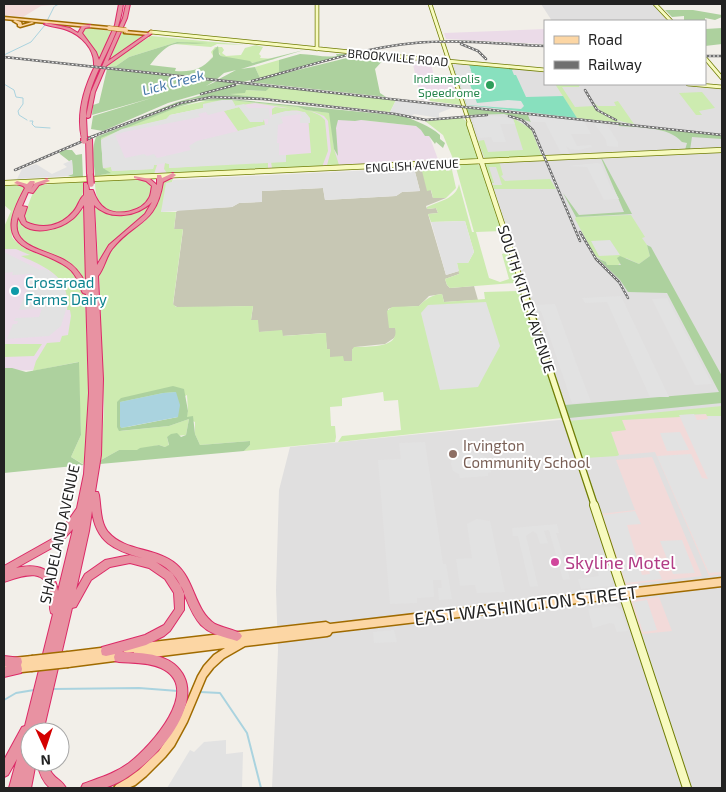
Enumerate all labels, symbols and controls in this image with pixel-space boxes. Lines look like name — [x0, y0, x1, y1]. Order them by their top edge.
legend — [544, 20, 706, 85]
text: Road — [588, 30, 623, 48]
street label: BROOKVILLE ROAD — [347, 46, 449, 68]
text: Railway — [588, 55, 642, 73]
water label: Lick Creek — [140, 66, 206, 98]
place label: Indianapolis Speedrome — [413, 71, 480, 99]
marker: Indianapolis Speedrome — [484, 79, 496, 91]
street label: ENGLISH AVENUE — [365, 156, 459, 174]
street label: SOUTH KITLEY AVENUE — [495, 223, 559, 375]
place label: Crossroad Farms Dairy — [25, 273, 107, 308]
marker: Crossroad Farms Dairy — [9, 285, 21, 297]
place label: Irvington Community School — [463, 436, 591, 471]
marker: Irvington Community School — [447, 448, 459, 460]
street label: SHADELAND AVENUE — [35, 463, 83, 605]
place label: Skyline Motel — [565, 551, 676, 573]
marker: Skyline Motel — [549, 556, 561, 568]
street label: EAST WASHINGTON STREET — [413, 580, 640, 630]
north arrow — [20, 722, 70, 772]
text: N — [40, 752, 51, 769]

